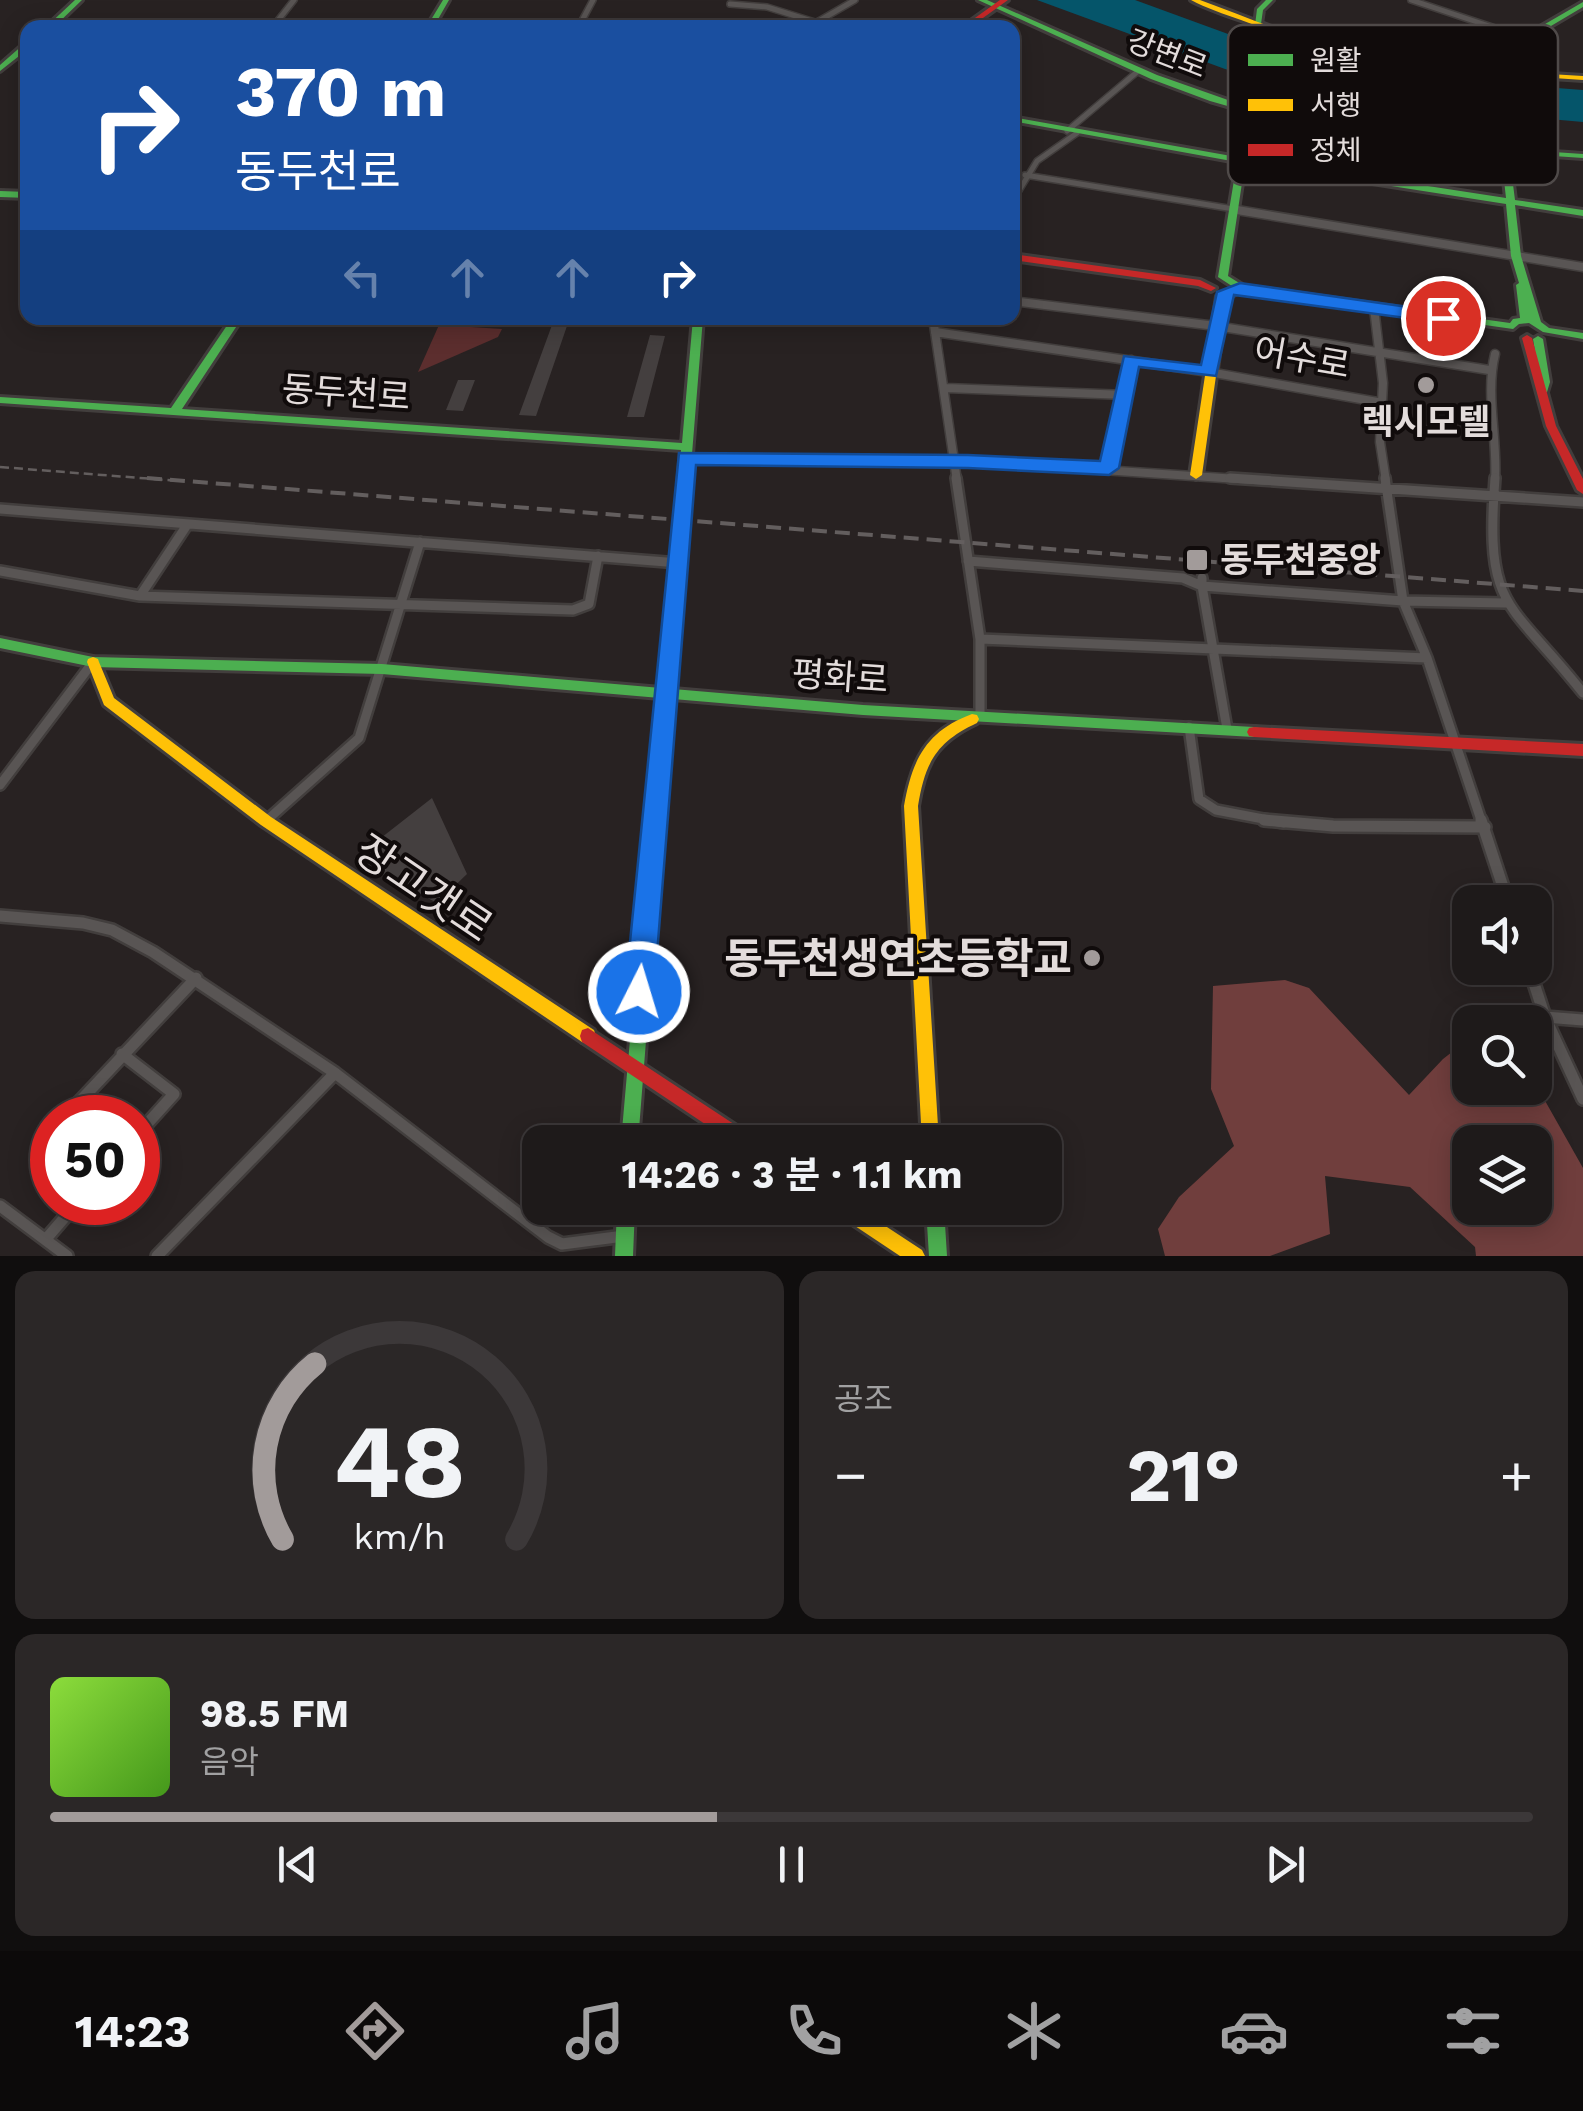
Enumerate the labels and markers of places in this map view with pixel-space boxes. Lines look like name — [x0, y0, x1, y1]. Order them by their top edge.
pin — [1401, 276, 1486, 361]
marker: 렉시모텔 — [1415, 374, 1437, 396]
place label: 렉시모텔 — [1362, 401, 1490, 443]
place label: 동두천중앙 — [1220, 539, 1381, 581]
marker: 동두천중앙 — [1184, 547, 1210, 573]
place label: 동두천생연초등학교 — [724, 934, 1072, 983]
marker: 동두천생연초등학교 — [1081, 947, 1103, 969]

